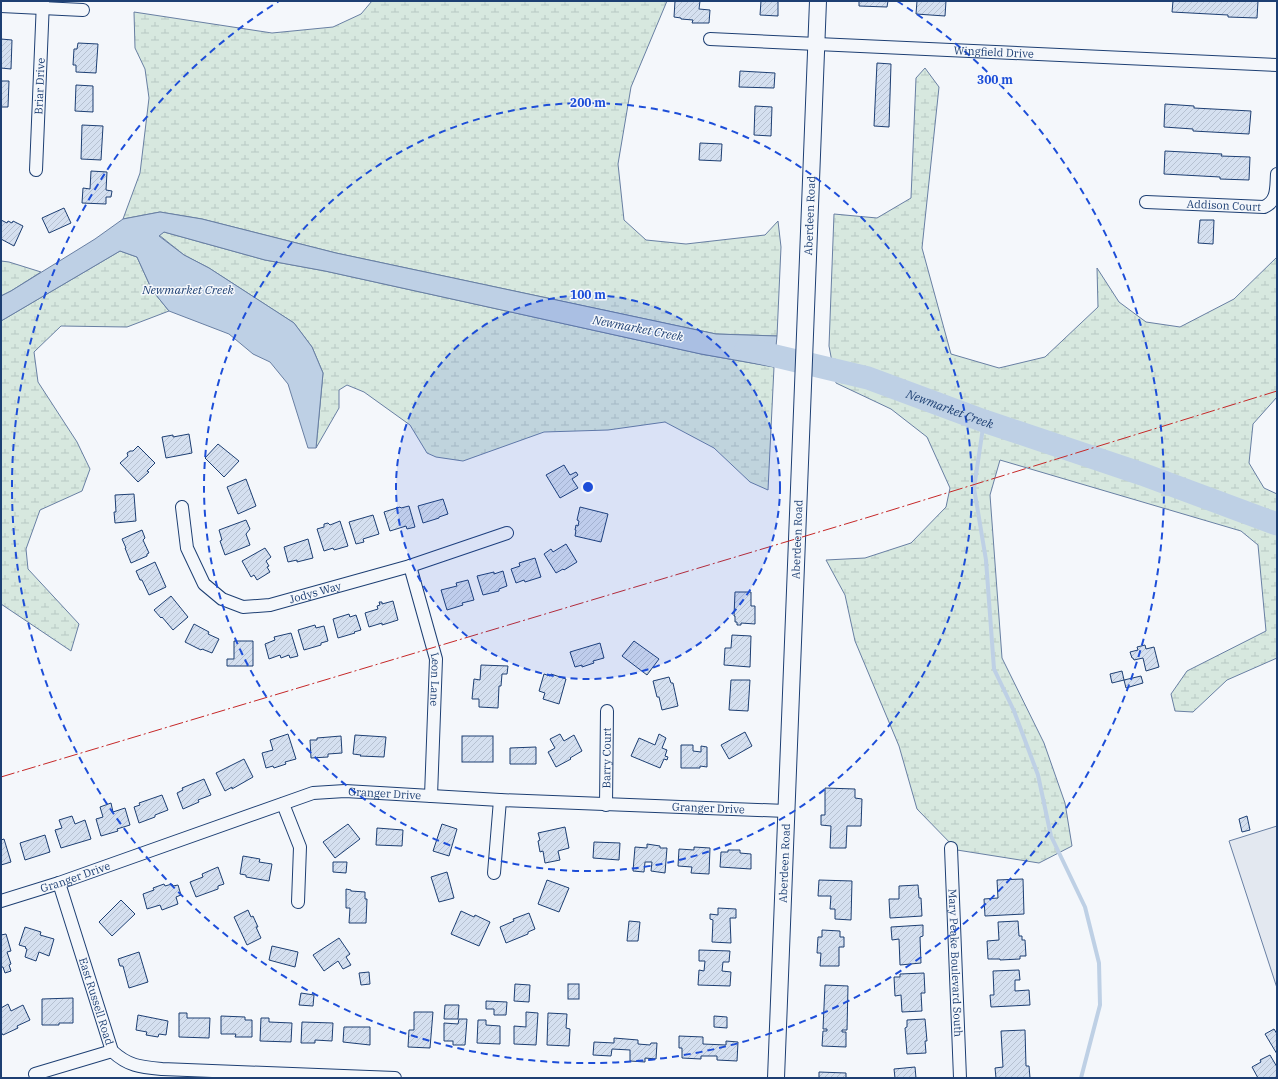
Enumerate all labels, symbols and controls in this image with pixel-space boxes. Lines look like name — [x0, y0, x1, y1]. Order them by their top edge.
street label: Wingfield Drive — [953, 43, 1034, 61]
street label: Briar Drive — [31, 57, 48, 115]
text: 300 m — [977, 72, 1013, 87]
text: 200 m — [570, 95, 606, 110]
street label: Aberdeen Road — [801, 175, 818, 256]
street label: Addison Court — [1186, 197, 1262, 214]
water label: Newmarket Creek — [141, 282, 235, 297]
text: 100 m — [570, 287, 606, 302]
water label: Newmarket Creek — [591, 312, 685, 344]
water label: Newmarket Creek — [904, 385, 996, 431]
centre of rings — [581, 480, 595, 494]
street label: Aberdeen Road — [788, 499, 806, 579]
street label: Jodys Way — [288, 578, 343, 606]
street label: Leon Lane — [427, 651, 443, 707]
street label: Barry Court — [599, 727, 614, 788]
street label: Granger Drive — [348, 784, 422, 802]
street label: Granger Drive — [672, 800, 745, 816]
street label: Aberdeen Road — [776, 823, 793, 903]
street label: Granger Drive — [39, 858, 112, 895]
street label: Mary Peake Boulevard South — [946, 888, 965, 1037]
street label: East Russell Road — [76, 956, 117, 1047]

